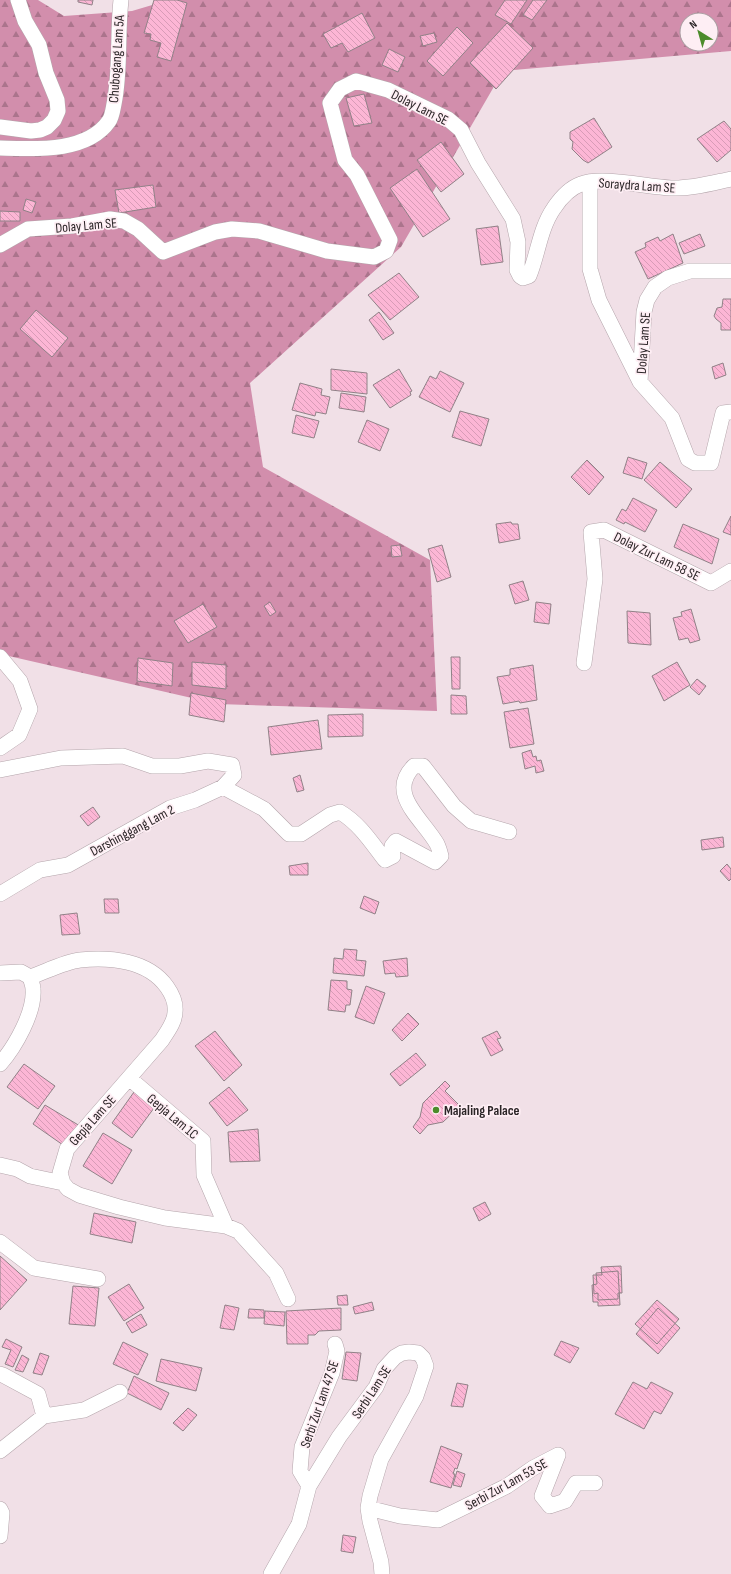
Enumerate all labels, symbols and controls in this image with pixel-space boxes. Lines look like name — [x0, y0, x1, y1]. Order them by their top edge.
north arrow — [679, 12, 719, 52]
street label: Chubogang Lam 5A — [105, 13, 128, 104]
text: N — [687, 17, 700, 31]
street label: Dolay Lam SE — [388, 86, 451, 129]
street label: Soraydra Lam SE — [598, 174, 676, 197]
street label: Dolay Lam SE — [55, 214, 118, 237]
street label: Dolay Lam SE — [633, 311, 654, 374]
street label: Dolay Zur Lam 58 SE — [611, 528, 703, 585]
street label: Darshinggang Lam 2 — [87, 801, 178, 860]
street label: Gepja Lam 1C — [143, 1090, 202, 1143]
street label: Gepja Lam SE — [65, 1091, 120, 1149]
place label: Majaling Palace — [444, 1102, 520, 1119]
marker: Majaling Palace — [431, 1105, 441, 1115]
street label: Serbi Zur Lam 47 SE — [297, 1358, 342, 1450]
street label: Serbi Lam SE — [348, 1362, 395, 1422]
street label: Serbi Zur Lam 53 SE — [462, 1455, 550, 1514]

